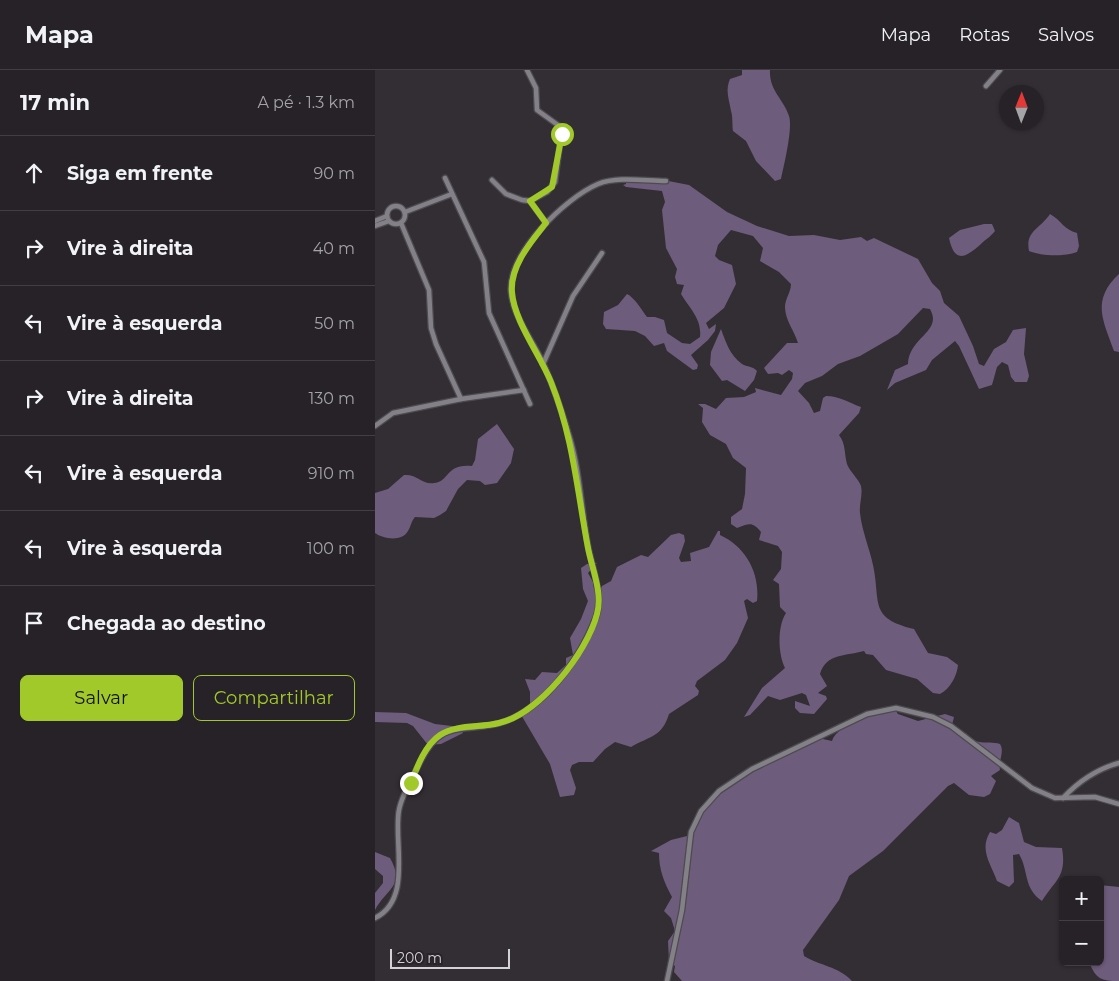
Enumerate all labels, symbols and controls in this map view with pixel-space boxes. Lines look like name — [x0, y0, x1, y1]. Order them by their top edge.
text: Mapa — [25, 20, 94, 49]
text: Mapa — [881, 24, 931, 46]
text: Rotas — [959, 24, 1010, 46]
text: Salvos — [1038, 24, 1094, 46]
north arrow — [999, 85, 1044, 130]
text: 17 min — [20, 90, 90, 115]
text: A pé · 1.3 km — [257, 93, 355, 112]
route start — [551, 123, 574, 146]
icon: ahead — [20, 159, 48, 187]
text: Siga em frente — [67, 162, 213, 185]
text: 90 m — [313, 164, 355, 183]
icon: right — [20, 234, 48, 262]
text: Vire à direita — [67, 237, 194, 260]
text: 40 m — [313, 239, 355, 258]
icon: left — [20, 309, 48, 337]
text: Vire à esquerda — [67, 312, 222, 335]
text: 50 m — [314, 314, 355, 333]
icon: right — [20, 384, 48, 412]
text: Vire à direita — [67, 387, 194, 410]
text: 130 m — [308, 389, 355, 408]
icon: left — [20, 459, 48, 487]
text: Vire à esquerda — [67, 462, 222, 485]
text: 910 m — [308, 464, 355, 483]
icon: left — [20, 534, 48, 562]
text: Vire à esquerda — [67, 537, 222, 560]
text: 100 m — [307, 539, 355, 558]
icon: arrive — [20, 609, 48, 637]
text: Chegada ao destino — [67, 612, 266, 635]
button: Salvar — [20, 675, 183, 721]
button: Compartilhar — [193, 675, 355, 721]
route end — [400, 772, 423, 795]
map controls — [1059, 876, 1104, 966]
button: + — [1059, 876, 1104, 921]
button: − — [1059, 921, 1104, 966]
scale bar — [390, 946, 510, 969]
text: 200 m — [397, 949, 442, 967]

